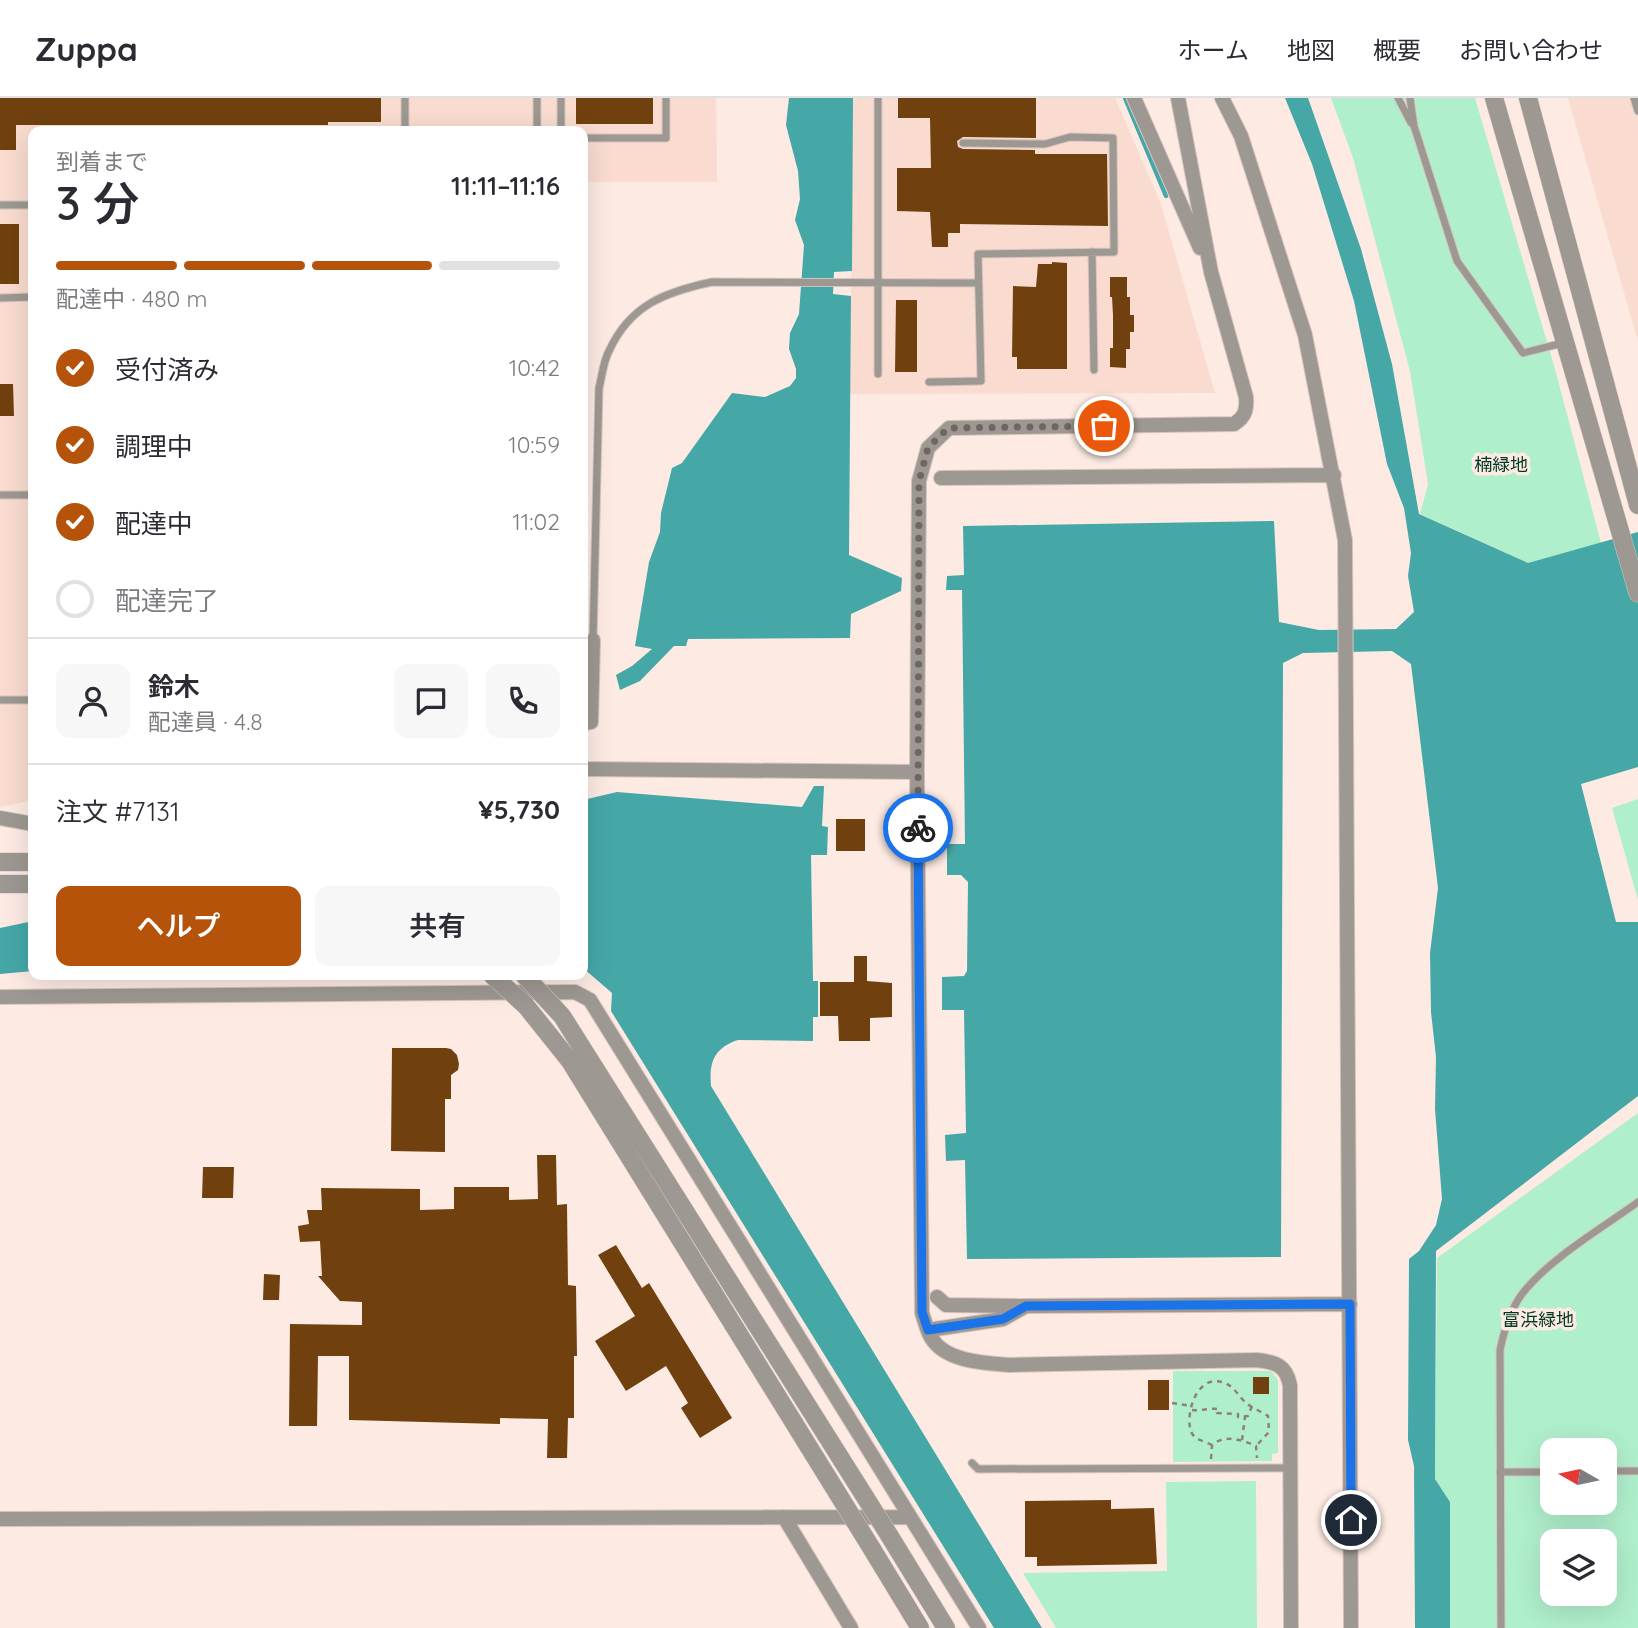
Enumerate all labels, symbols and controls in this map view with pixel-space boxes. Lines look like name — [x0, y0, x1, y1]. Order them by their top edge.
text: Zuppa — [35, 28, 138, 69]
text: ホーム — [1178, 35, 1249, 65]
text: 地図 — [1287, 35, 1335, 65]
text: 概要 — [1373, 35, 1421, 65]
text: お問い合わせ — [1459, 35, 1603, 65]
text: 到着まで — [56, 147, 148, 176]
text: 11:11–11:16 — [451, 169, 560, 202]
text: 3 分 — [56, 174, 139, 232]
text: 配達中 · 480 m — [56, 284, 208, 313]
icon: check — [56, 349, 94, 387]
text: 受付済み — [115, 353, 219, 386]
text: 10:42 — [509, 353, 560, 382]
pin — [1074, 396, 1134, 456]
icon: bag — [1085, 407, 1123, 445]
icon: check — [56, 426, 94, 464]
text: 調理中 — [115, 430, 193, 463]
text: 10:59 — [508, 430, 560, 459]
park label: 楠緑地 — [1474, 453, 1528, 476]
icon: check — [56, 503, 94, 541]
text: 配達中 — [115, 507, 193, 540]
text: 11:02 — [512, 507, 560, 536]
text: 配達完了 — [115, 584, 219, 617]
button: person — [56, 664, 130, 738]
button: chat — [394, 664, 468, 738]
button: phone — [486, 664, 560, 738]
text: 鈴木 — [148, 670, 200, 703]
text: 配達員 · 4.8 — [148, 707, 263, 736]
text: ¥5,730 — [478, 793, 560, 826]
courier — [883, 793, 953, 863]
text: 注文 #7131 — [56, 795, 180, 828]
icon: bike — [899, 809, 937, 847]
button: ヘルプ — [56, 886, 301, 966]
button: 共有 — [315, 886, 560, 966]
park label: 富浜緑地 — [1502, 1308, 1574, 1331]
north arrow — [1540, 1438, 1617, 1516]
map controls — [1540, 1438, 1617, 1606]
pin — [1321, 1490, 1381, 1550]
icon: home — [1332, 1501, 1370, 1539]
button: layers — [1540, 1529, 1617, 1606]

